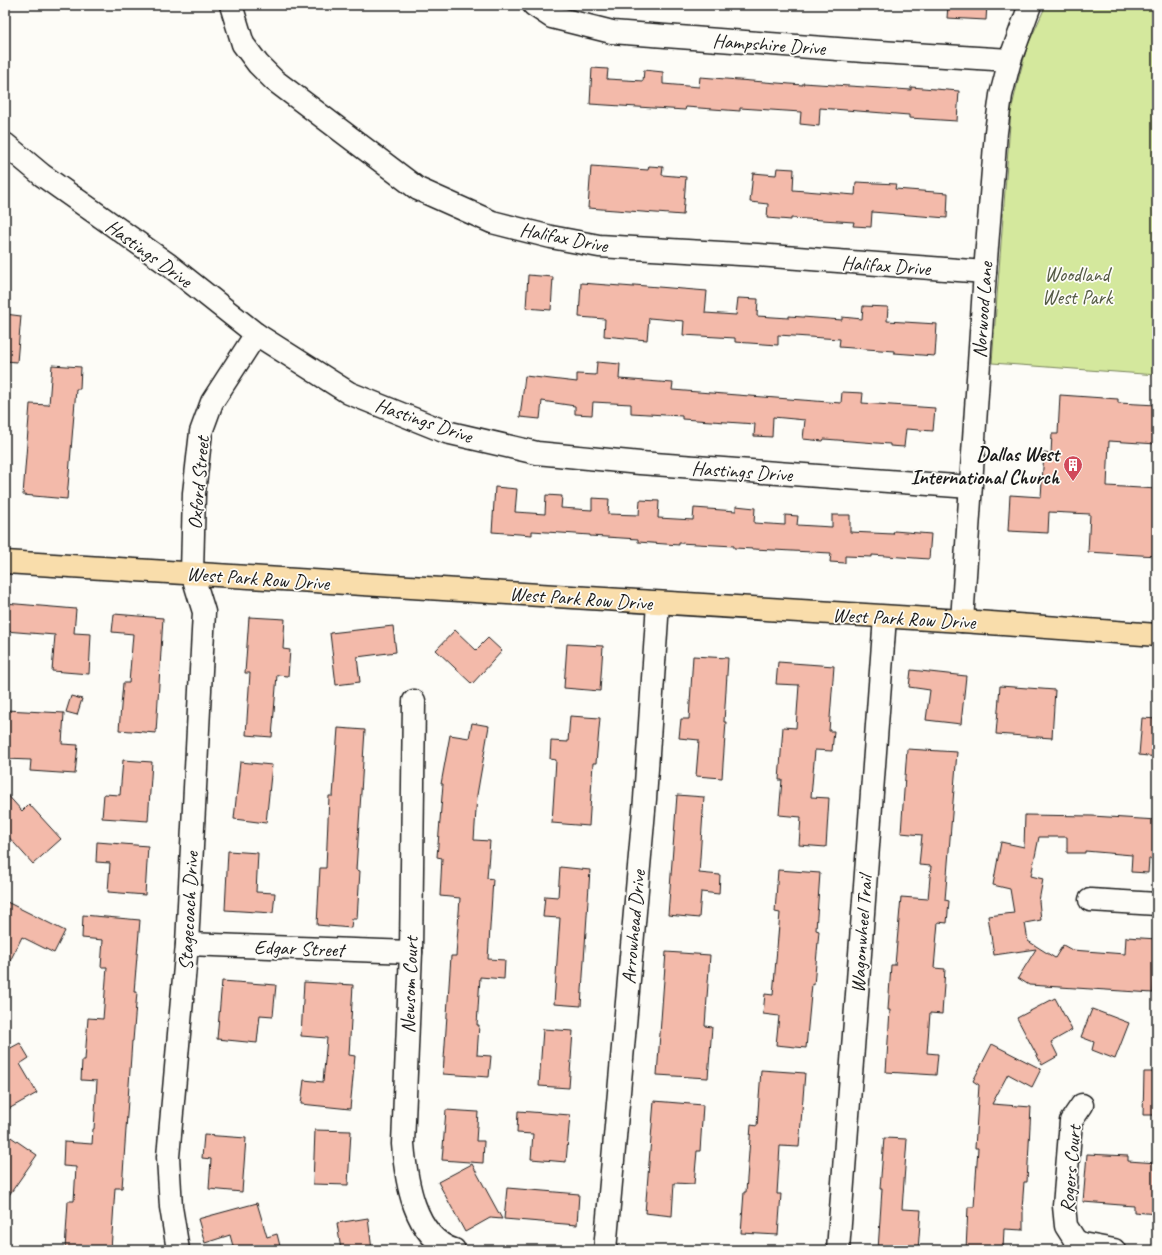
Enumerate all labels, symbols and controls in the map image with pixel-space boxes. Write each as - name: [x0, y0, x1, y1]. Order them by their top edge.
- street label: Hampshire Drive: [712, 28, 828, 61]
- street label: Hastings Drive: [101, 214, 198, 294]
- street label: Halifax Drive: [518, 217, 611, 259]
- street label: Halifax Drive: [841, 250, 933, 281]
- street label: Norwood Lane: [967, 260, 998, 359]
- park label: Woodland West Park: [1042, 262, 1114, 310]
- street label: Hastings Drive: [372, 392, 477, 449]
- street label: Oxford Street: [182, 433, 215, 531]
- place label: Dallas West International Church: [910, 442, 1061, 490]
- building icon: Dallas West International Church: [1062, 454, 1084, 482]
- street label: Hastings Drive: [691, 456, 795, 488]
- street label: West Park Row Drive: [186, 561, 332, 596]
- street label: West Park Row Drive: [509, 581, 655, 616]
- street label: West Park Row Drive: [832, 602, 977, 635]
- street label: Stagecoach Drive: [173, 849, 204, 971]
- street label: Arrowhead Drive: [616, 868, 651, 985]
- street label: Wagonwheel Trail: [845, 871, 878, 994]
- street label: Edgar Street: [254, 934, 348, 963]
- street label: Newsom Court: [395, 934, 424, 1034]
- street label: Rogers Court: [1054, 1122, 1087, 1214]

